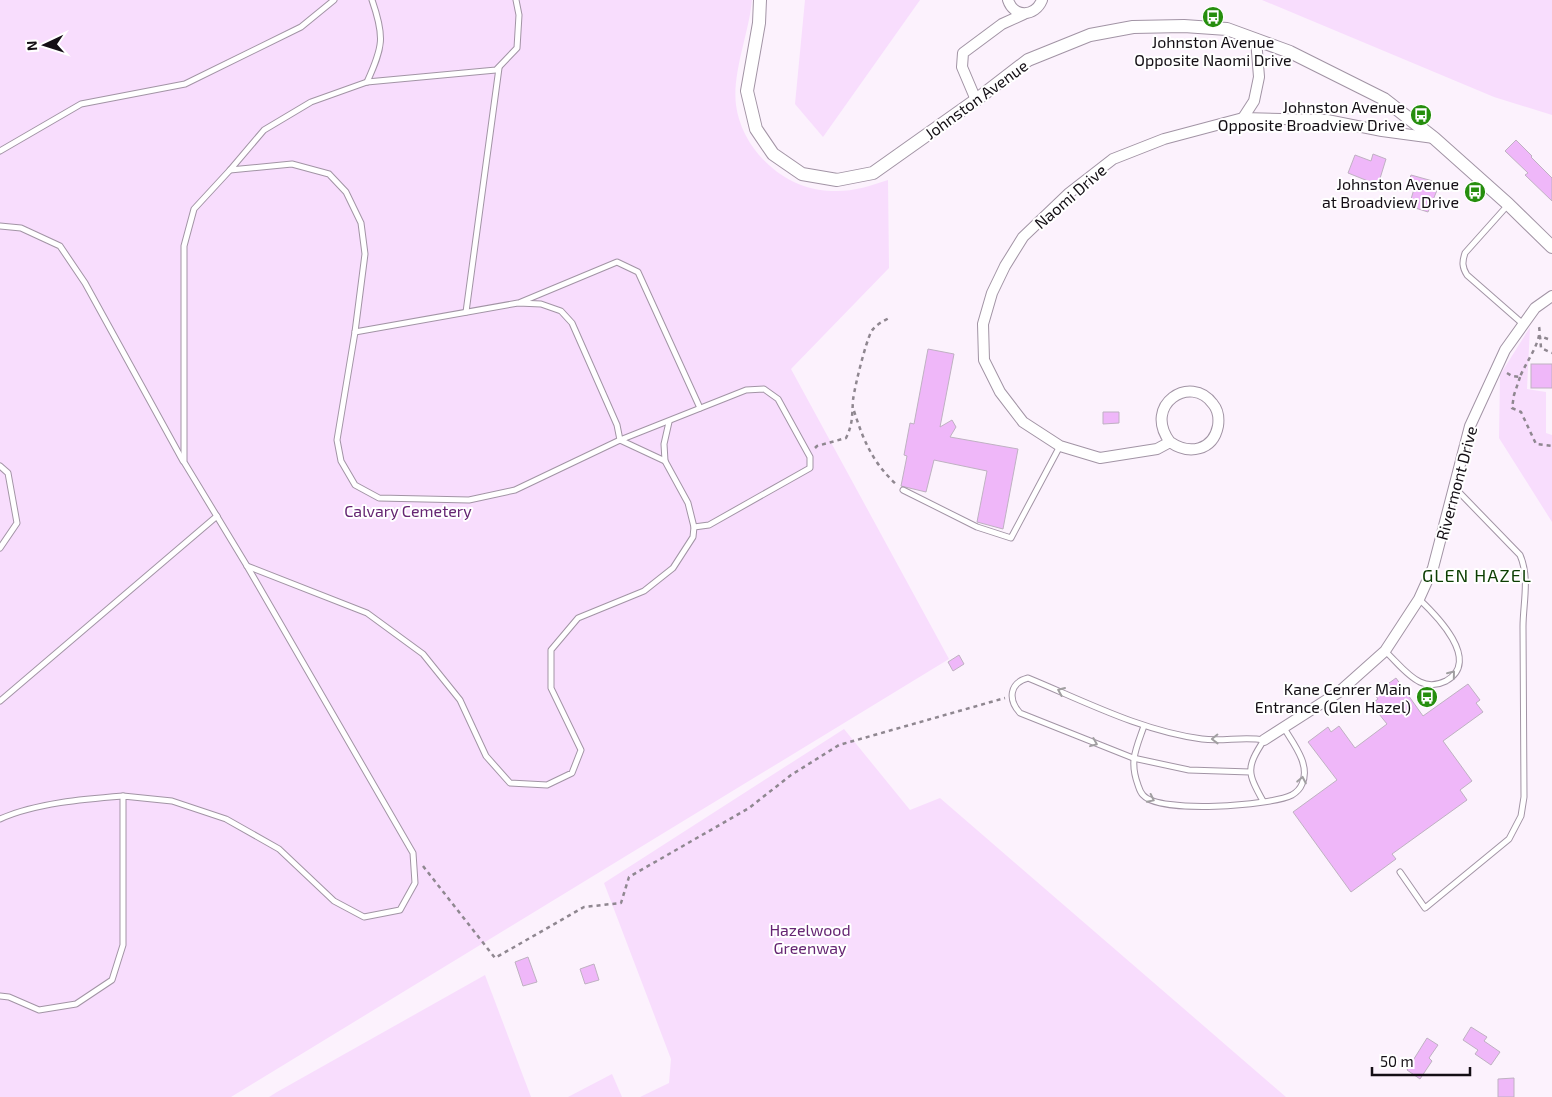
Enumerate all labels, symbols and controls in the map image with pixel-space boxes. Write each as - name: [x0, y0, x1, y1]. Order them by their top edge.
- bus stop icon: Johnston Avenue Opposite Naomi Drive: [1201, 5, 1225, 29]
- north arrow: [20, 20, 70, 70]
- place label: Johnston Avenue Opposite Naomi Drive: [1134, 32, 1292, 69]
- text: N: [23, 40, 40, 52]
- street label: Johnston Avenue: [921, 55, 1031, 143]
- place label: Johnston Avenue Opposite Broadview Drive: [1218, 97, 1405, 134]
- bus stop icon: Johnston Avenue Opposite Broadview Drive: [1409, 103, 1433, 127]
- street label: Naomi Drive: [1030, 160, 1110, 232]
- place label: Johnston Avenue at Broadview Drive: [1322, 174, 1459, 211]
- bus stop icon: Johnston Avenue at Broadview Drive: [1463, 180, 1487, 204]
- street label: Rivermont Drive: [1432, 424, 1480, 542]
- park label: Calvary Cemetery: [344, 501, 472, 520]
- district label: GLEN HAZEL: [1422, 564, 1532, 586]
- one-way arrow: [1446, 670, 1455, 680]
- place label: Kane Cenrer Main Entrance (Glen Hazel): [1255, 679, 1411, 716]
- bus stop icon: Kane Cenrer Main Entrance (Glen Hazel): [1415, 685, 1439, 709]
- one-way arrow: [1057, 687, 1066, 698]
- one-way arrow: [1211, 734, 1218, 744]
- one-way arrow: [1089, 736, 1098, 747]
- one-way arrow: [1296, 775, 1306, 784]
- one-way arrow: [1146, 793, 1155, 804]
- park label: Hazelwood Greenway: [769, 920, 851, 957]
- scale bar: [1372, 1044, 1470, 1076]
- text: 50 m: [1380, 1052, 1414, 1070]

